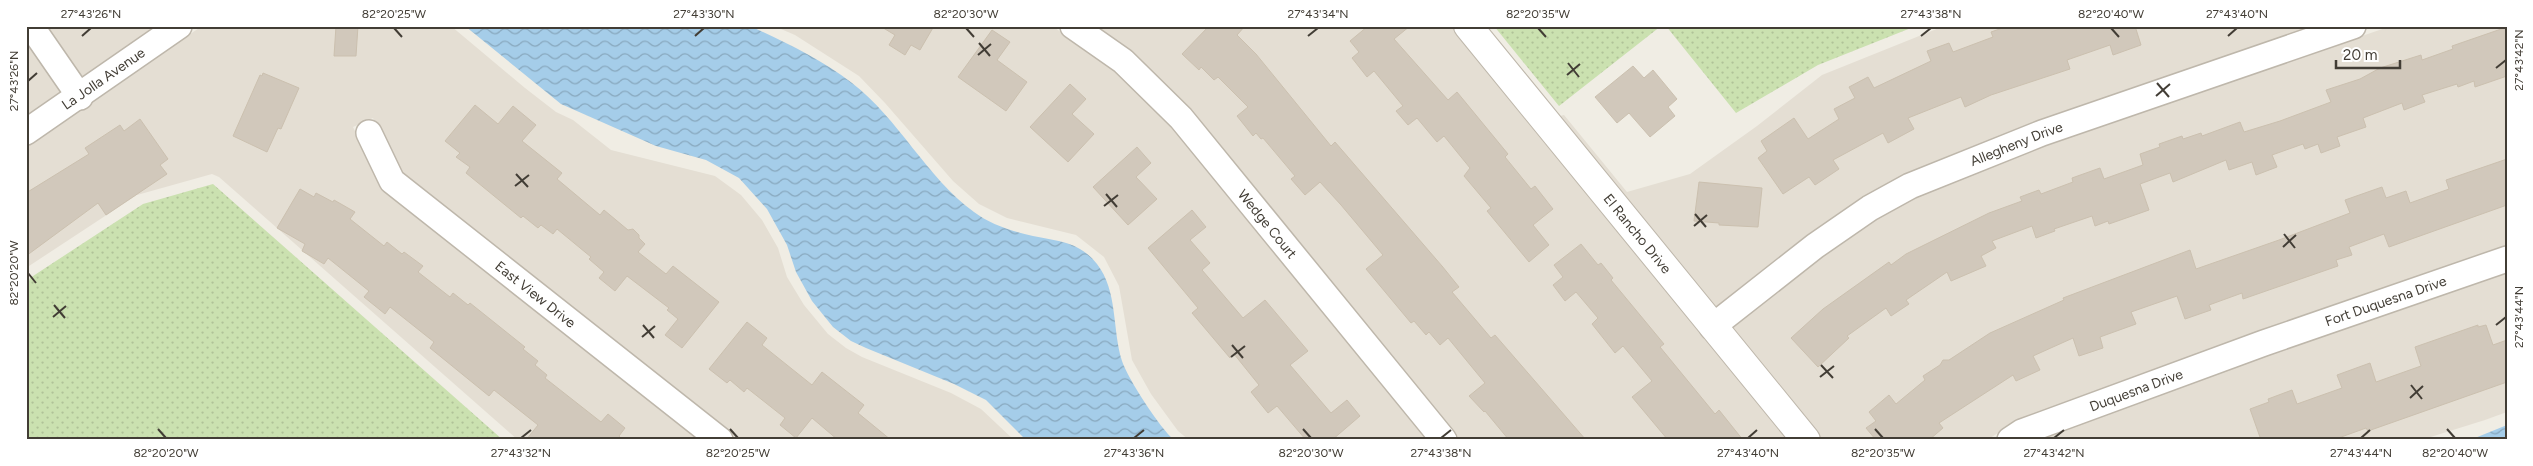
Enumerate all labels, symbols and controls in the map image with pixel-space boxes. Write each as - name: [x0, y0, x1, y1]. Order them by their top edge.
- text: 27°43'26"N: [61, 7, 121, 21]
- text: 82°20'25"W: [362, 7, 427, 21]
- text: 27°43'30"N: [673, 7, 735, 21]
- text: 82°20'30"W: [934, 7, 999, 21]
- text: 27°43'34"N: [1287, 7, 1349, 21]
- text: 82°20'35"W: [1506, 7, 1571, 21]
- text: 27°43'38"N: [1901, 7, 1962, 21]
- text: 82°20'40"W: [2078, 7, 2144, 21]
- text: 27°43'40"N: [2206, 7, 2268, 21]
- text: 27°43'42"N: [2512, 29, 2526, 91]
- scale bar: [2336, 38, 2399, 70]
- street label: La Jolla Avenue: [58, 44, 148, 113]
- text: 20 m: [2343, 46, 2377, 64]
- text: 27°43'26"N: [7, 51, 21, 111]
- street label: Allegheny Drive: [1968, 118, 2065, 169]
- street label: Wedge Court: [1234, 186, 1301, 262]
- street label: El Rancho Drive: [1600, 190, 1675, 277]
- text: 82°20'20"W: [7, 240, 21, 306]
- street label: East View Drive: [492, 257, 579, 332]
- street label: Fort Duquesna Drive: [2323, 272, 2449, 330]
- text: 27°43'44"N: [2512, 286, 2526, 348]
- street label: Duquesna Drive: [2087, 365, 2186, 415]
- text: 82°20'20"W: [133, 446, 199, 460]
- text: 27°43'32"N: [491, 446, 551, 460]
- text: 82°20'25"W: [706, 446, 771, 460]
- text: 27°43'36"N: [1104, 446, 1164, 460]
- text: 82°20'30"W: [1279, 446, 1344, 460]
- text: 27°43'38"N: [1411, 446, 1472, 460]
- text: 27°43'40"N: [1717, 446, 1779, 460]
- text: 82°20'35"W: [1851, 446, 1916, 460]
- text: 27°43'42"N: [2023, 446, 2085, 460]
- text: 27°43'44"N: [2330, 446, 2392, 460]
- text: 82°20'40"W: [2422, 446, 2488, 460]

